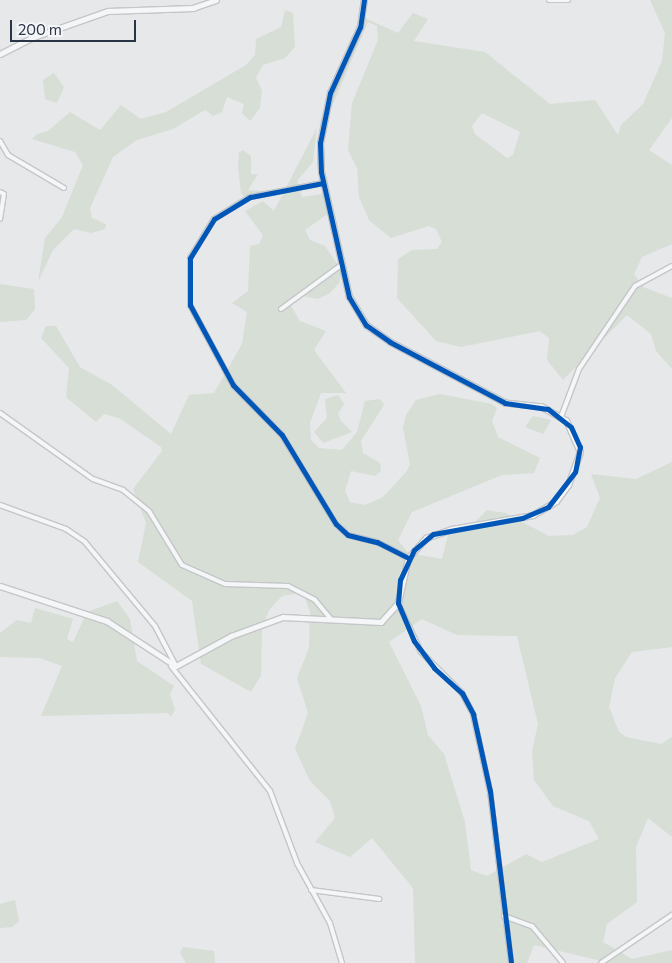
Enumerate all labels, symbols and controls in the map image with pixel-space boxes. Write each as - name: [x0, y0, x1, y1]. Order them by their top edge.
- scale bar: [12, 10, 139, 42]
- text: 200 m: [18, 20, 62, 38]

